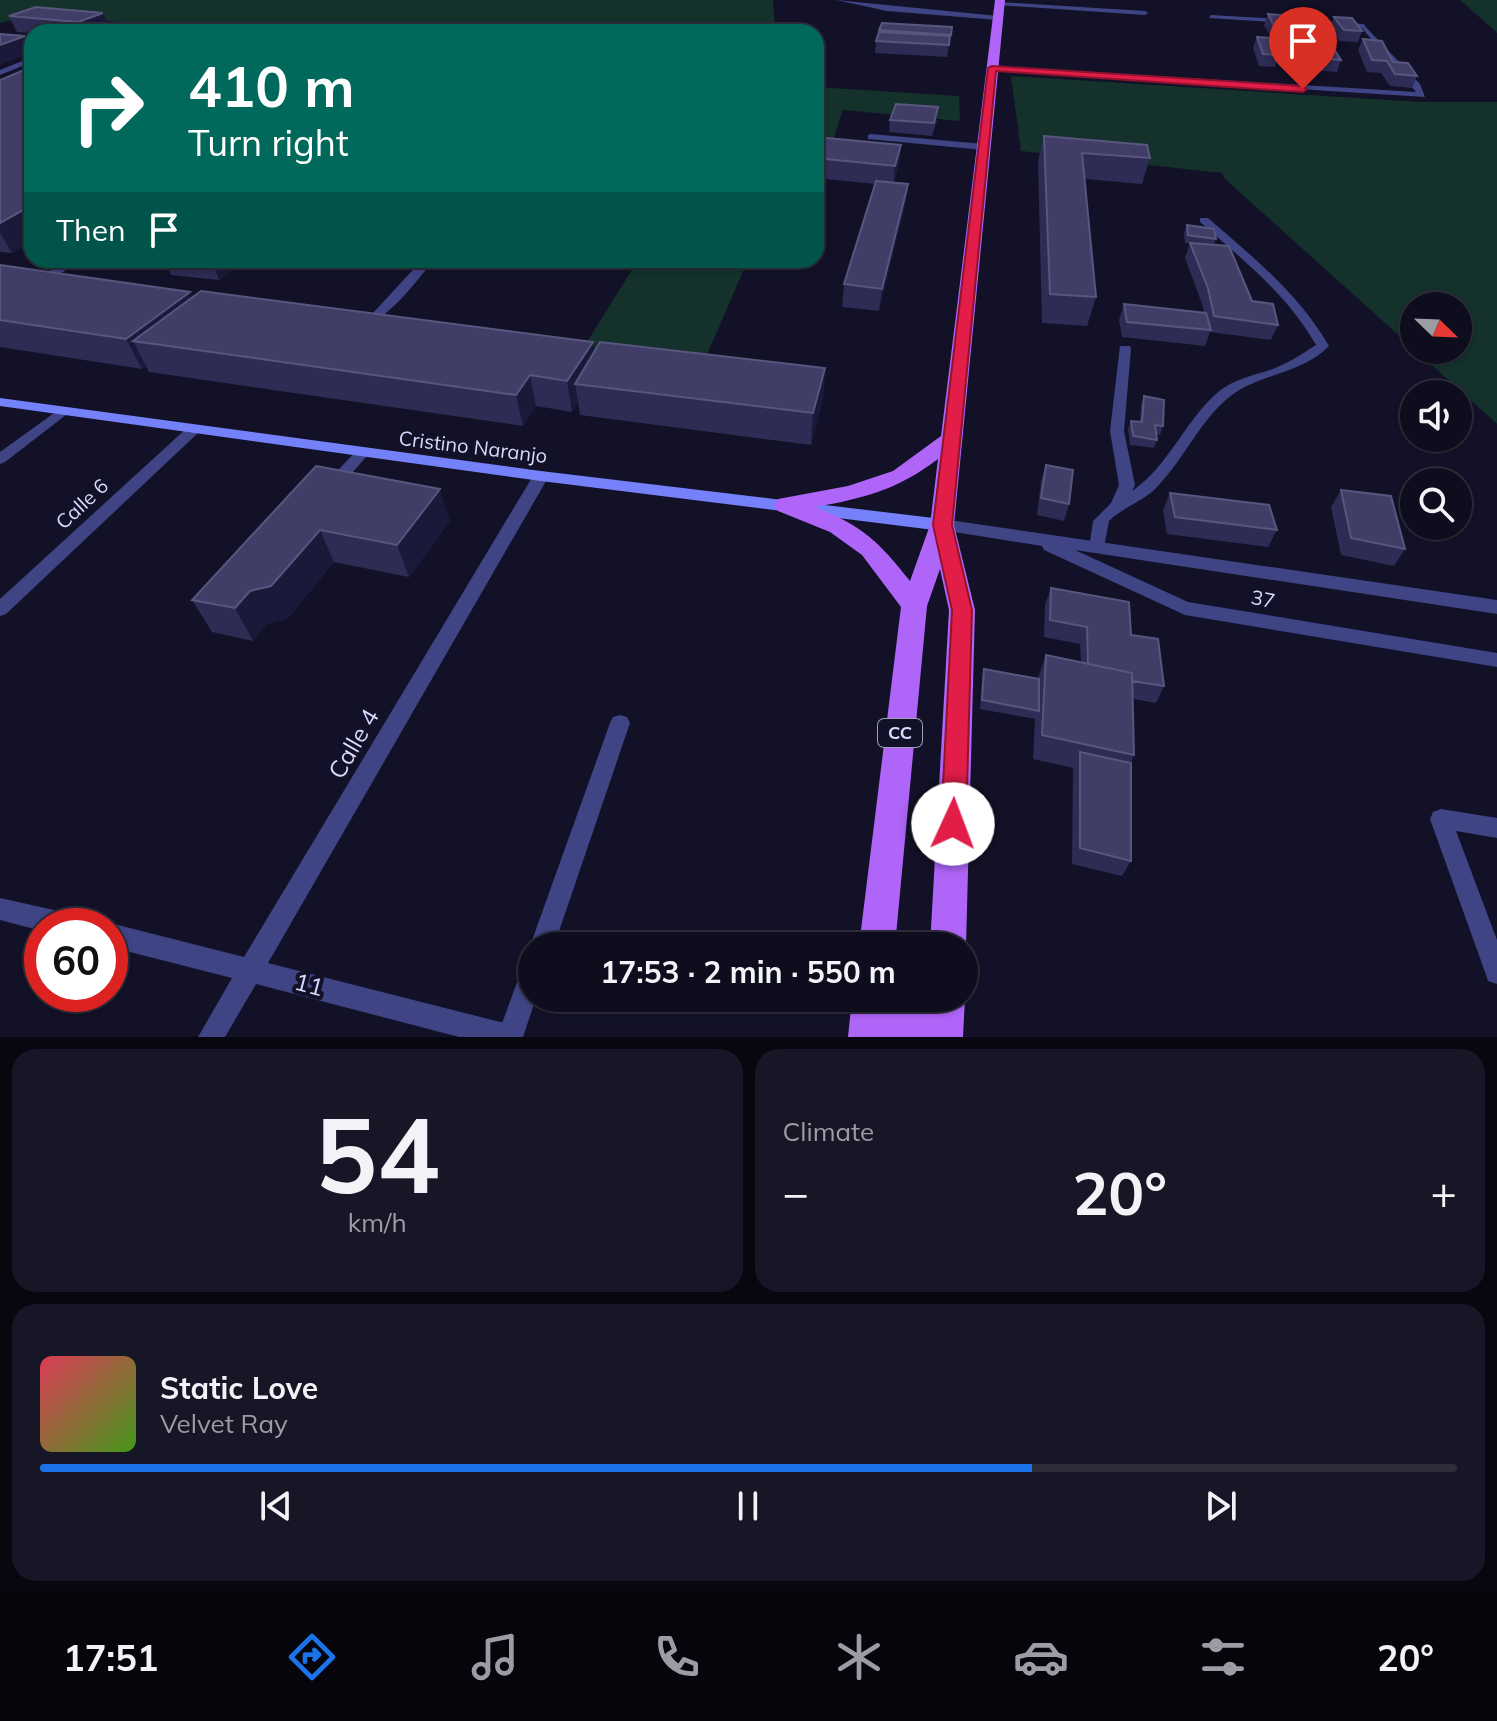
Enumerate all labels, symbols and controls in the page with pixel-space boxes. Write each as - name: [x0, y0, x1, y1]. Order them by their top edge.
- pin: [1269, 7, 1337, 89]
- icon: arrive: [1281, 19, 1325, 63]
- text: 410 m: [188, 51, 355, 121]
- icon: right: [56, 56, 160, 160]
- text: Turn right: [188, 120, 349, 165]
- icon: arrive: [142, 208, 186, 252]
- text: Then: [56, 211, 126, 249]
- north arrow: [1400, 292, 1472, 364]
- map controls: [1400, 292, 1472, 540]
- button: sound: [1400, 380, 1472, 452]
- street label: Cristino Naranjo: [397, 425, 549, 468]
- button: search: [1400, 468, 1472, 540]
- street label: Calle 6: [50, 473, 113, 534]
- street label: 37: [1249, 584, 1277, 613]
- street label: Calle 4: [321, 703, 385, 784]
- road number: CC: [878, 719, 922, 747]
- position arrow: [911, 782, 995, 866]
- speed limit sign: 60: [24, 908, 128, 1012]
- text: 17:53 · 2 min · 550 m: [600, 953, 896, 991]
- street label: 11: [291, 966, 327, 1002]
- text: 54: [315, 1088, 440, 1219]
- text: Climate: [783, 1115, 874, 1148]
- text: 20°: [1072, 1155, 1167, 1230]
- text: −: [783, 1165, 809, 1220]
- text: +: [1431, 1165, 1457, 1220]
- text: km/h: [348, 1206, 407, 1239]
- text: Static Love: [160, 1369, 318, 1407]
- text: Velvet Ray: [160, 1407, 288, 1440]
- icon: previous: [254, 1484, 298, 1528]
- icon: pause: [726, 1484, 770, 1528]
- icon: next: [1199, 1484, 1243, 1528]
- icon: directions: [284, 1629, 340, 1685]
- icon: music: [467, 1629, 523, 1685]
- icon: phone: [649, 1629, 705, 1685]
- icon: climate: [831, 1629, 887, 1685]
- icon: car: [1013, 1629, 1069, 1685]
- icon: filters: [1195, 1629, 1251, 1685]
- text: 17:51: [63, 1635, 158, 1680]
- text: 20°: [1377, 1635, 1434, 1680]

